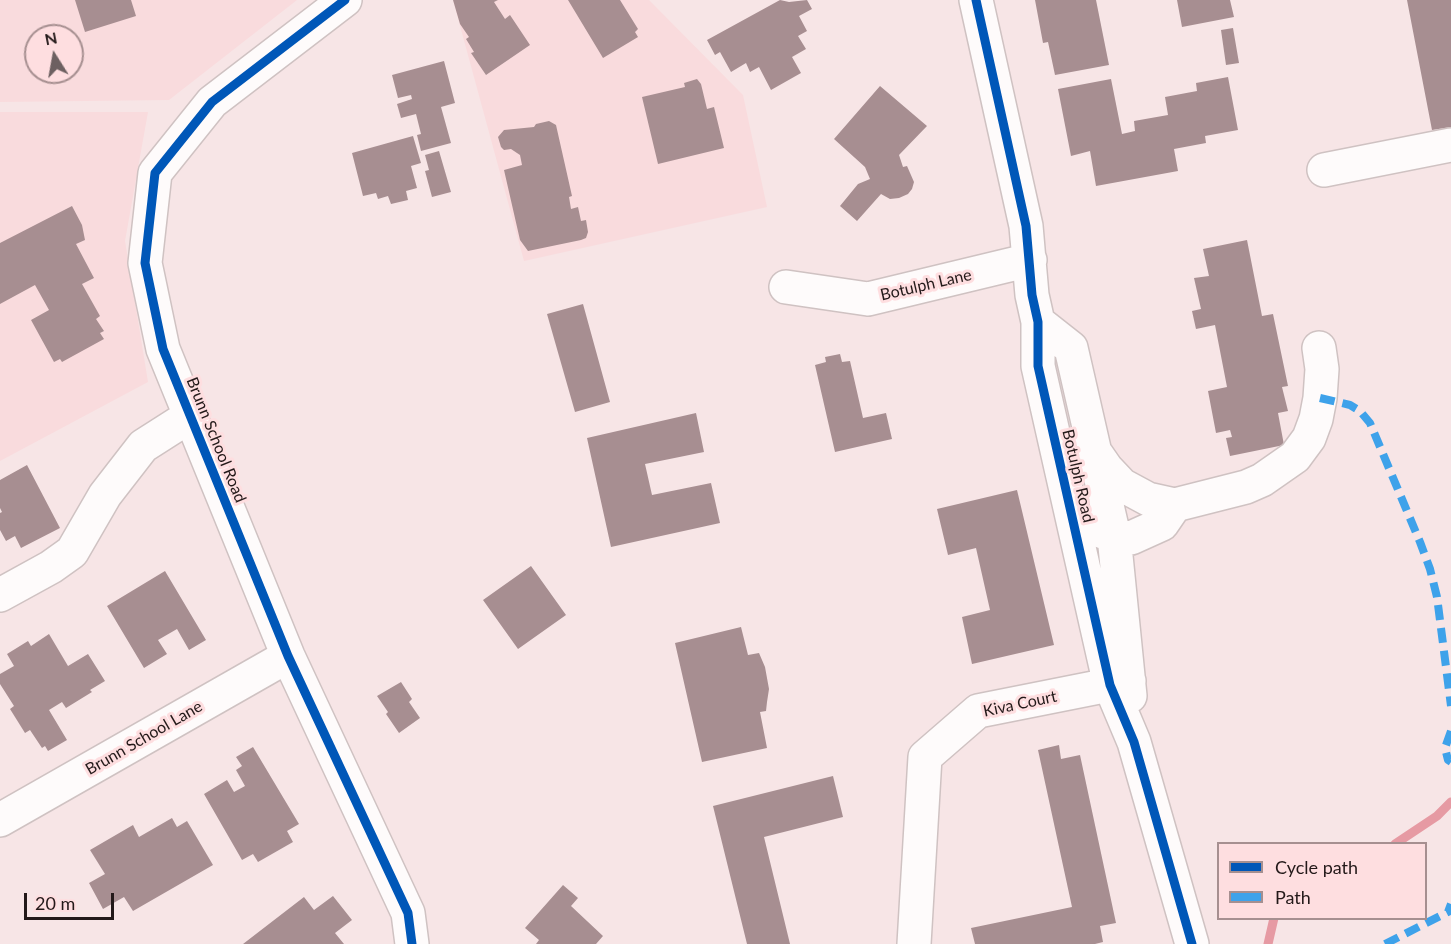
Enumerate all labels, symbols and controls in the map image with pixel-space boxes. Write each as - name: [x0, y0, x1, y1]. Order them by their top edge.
- north arrow: [24, 24, 84, 84]
- text: N: [43, 27, 59, 48]
- street label: Botulph Lane: [878, 265, 974, 305]
- street label: Brunn School Road: [182, 374, 250, 506]
- street label: Botulph Road: [1058, 428, 1098, 524]
- street label: Kiva Court: [981, 687, 1059, 721]
- street label: Brunn School Lane: [82, 697, 206, 779]
- legend: [1217, 842, 1427, 920]
- text: Cycle path: [1275, 856, 1358, 878]
- scale bar: [27, 881, 117, 919]
- text: Path: [1275, 886, 1311, 908]
- text: 20 m: [35, 892, 75, 914]

